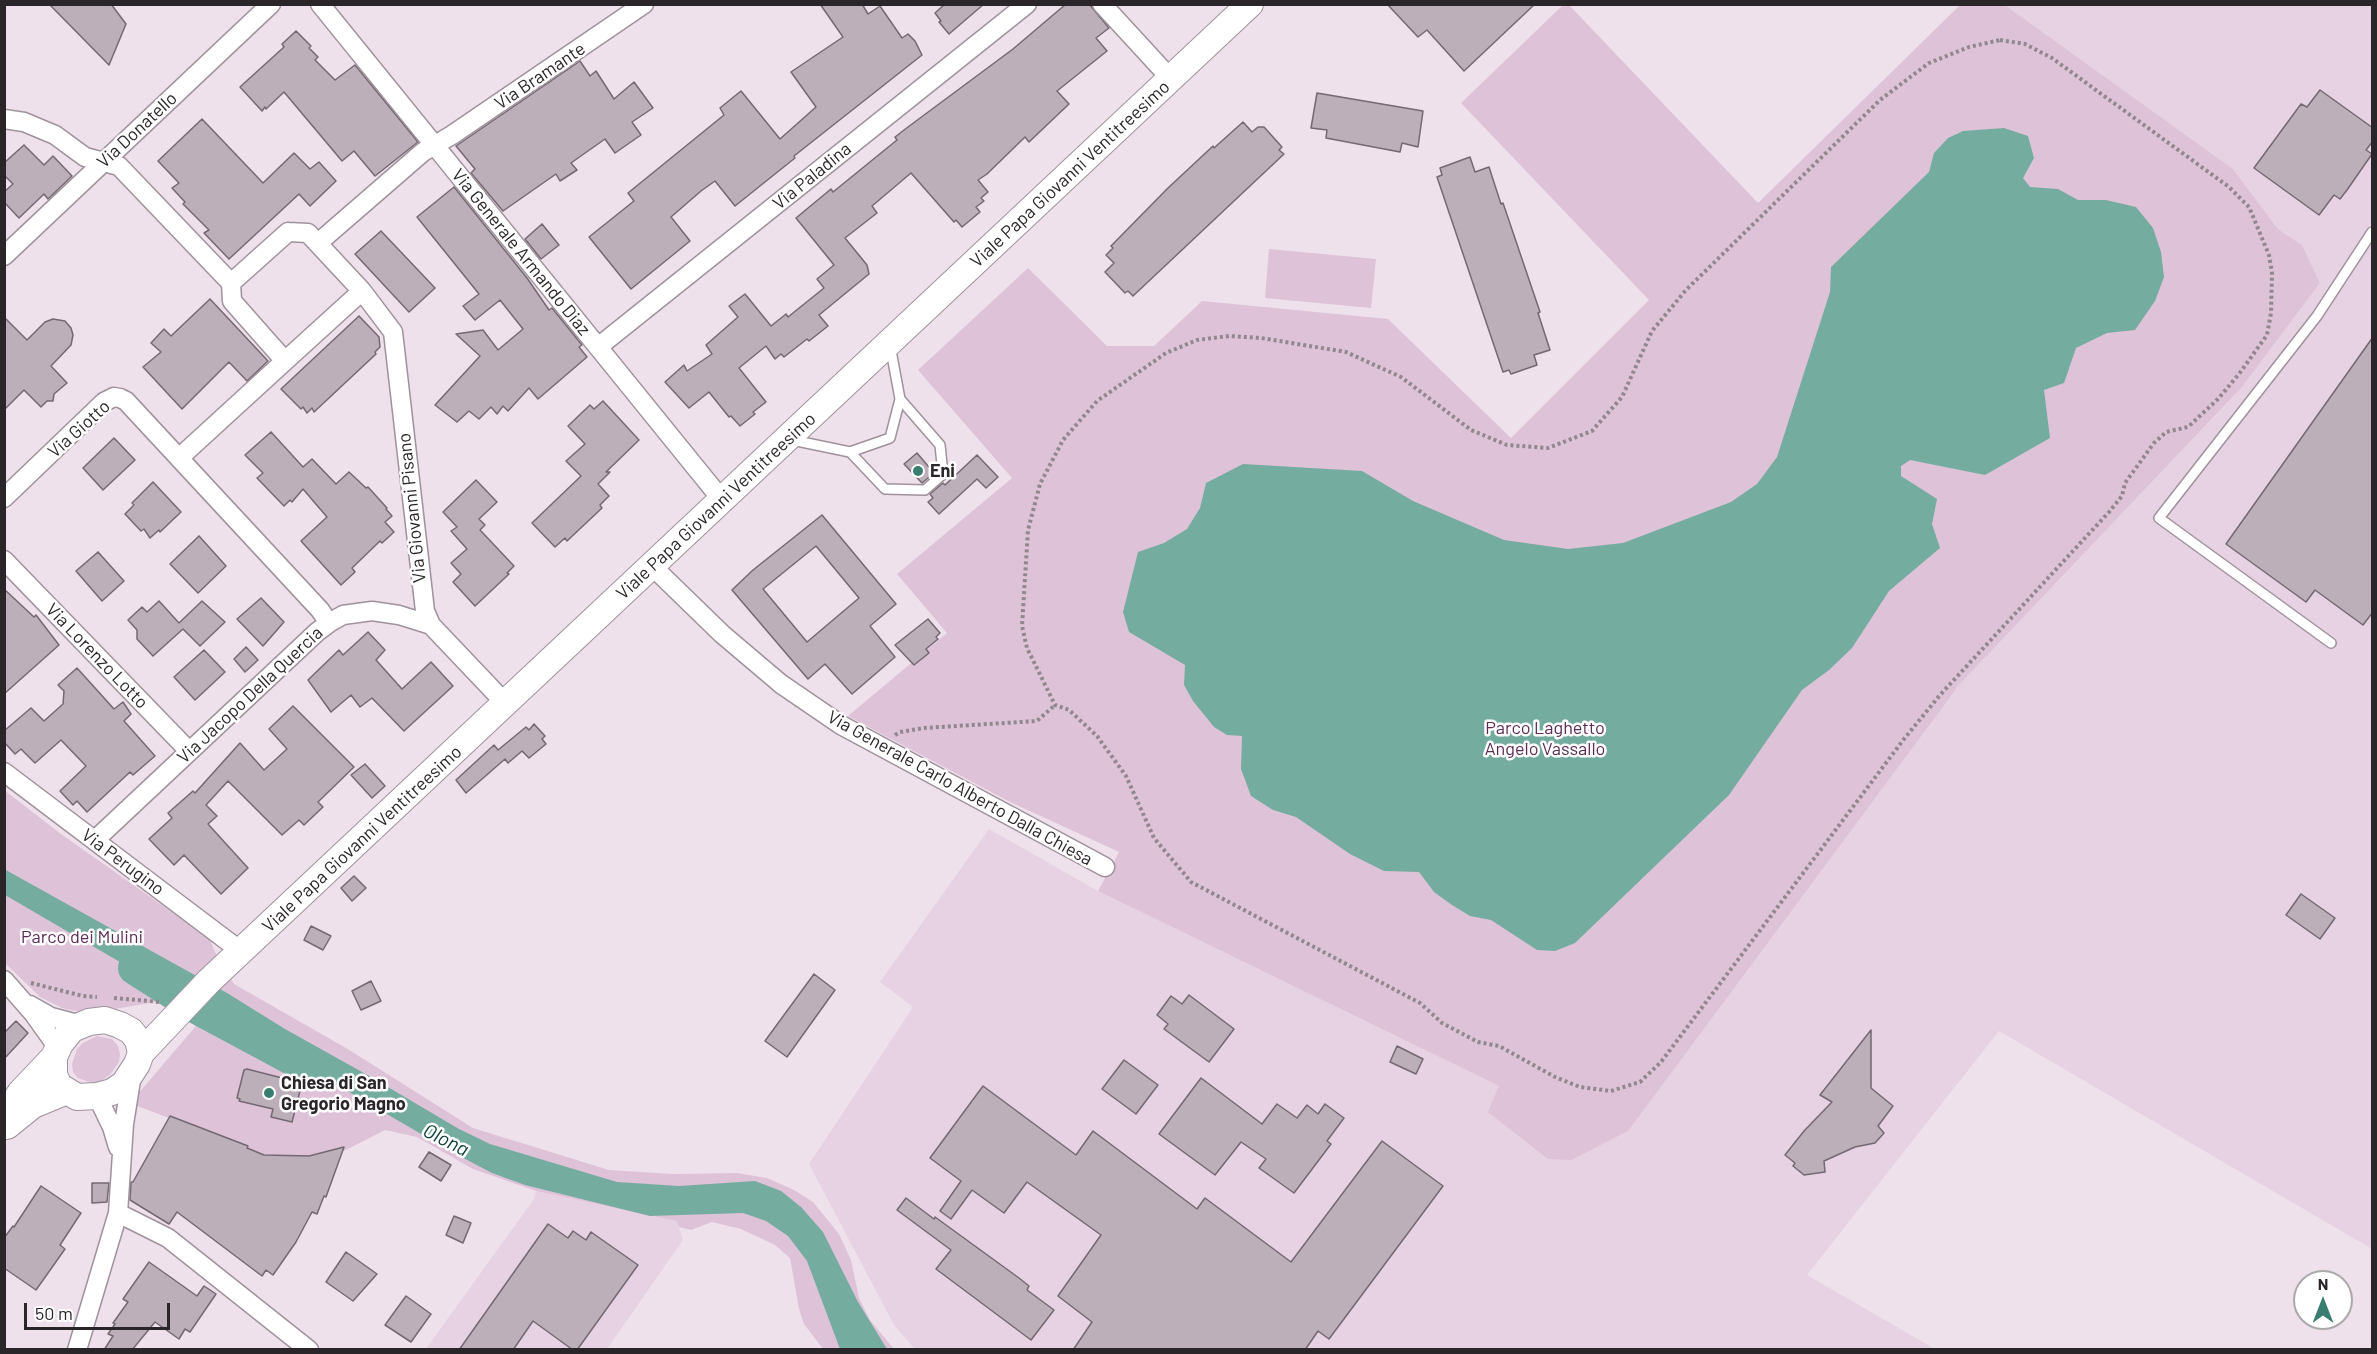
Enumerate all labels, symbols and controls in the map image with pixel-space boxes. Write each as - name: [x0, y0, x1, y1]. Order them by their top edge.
- street label: Via Bramante: [491, 38, 589, 114]
- street label: Viale Papa Giovanni Ventitreesimo: [966, 76, 1174, 272]
- street label: Via Donatello: [92, 87, 182, 173]
- street label: Via Paladina: [769, 138, 855, 214]
- street label: Via Generale Armando Diaz: [447, 164, 595, 340]
- street label: Via Giotto: [44, 396, 114, 462]
- street label: Viale Papa Giovanni Ventitreesimo: [612, 408, 820, 604]
- street label: Via Giovanni Pisano: [393, 432, 431, 584]
- place label: Eni: [930, 460, 955, 482]
- marker: Eni: [911, 464, 925, 478]
- street label: Via Lorenzo Lotto: [41, 599, 153, 713]
- street label: Via Jacopo Della Quercia: [173, 622, 327, 768]
- street label: Via Generale Carlo Alberto Dalla Chiesa: [824, 706, 1096, 870]
- park label: Parco Laghetto Angelo Vassallo: [1485, 717, 1605, 760]
- street label: Viale Papa Giovanni Ventitreesimo: [258, 741, 466, 937]
- street label: Via Perugino: [77, 824, 169, 900]
- park label: Parco dei Mulini: [21, 926, 143, 948]
- place label: Chiesa di San Gregorio Magno: [281, 1072, 406, 1114]
- marker: Chiesa di San Gregorio Magno: [262, 1086, 276, 1100]
- water label: Olona: [419, 1118, 473, 1162]
- north arrow: [2293, 1270, 2353, 1330]
- text: N: [2318, 1274, 2328, 1293]
- scale bar: [27, 1291, 172, 1329]
- text: 50 m: [35, 1302, 73, 1324]

